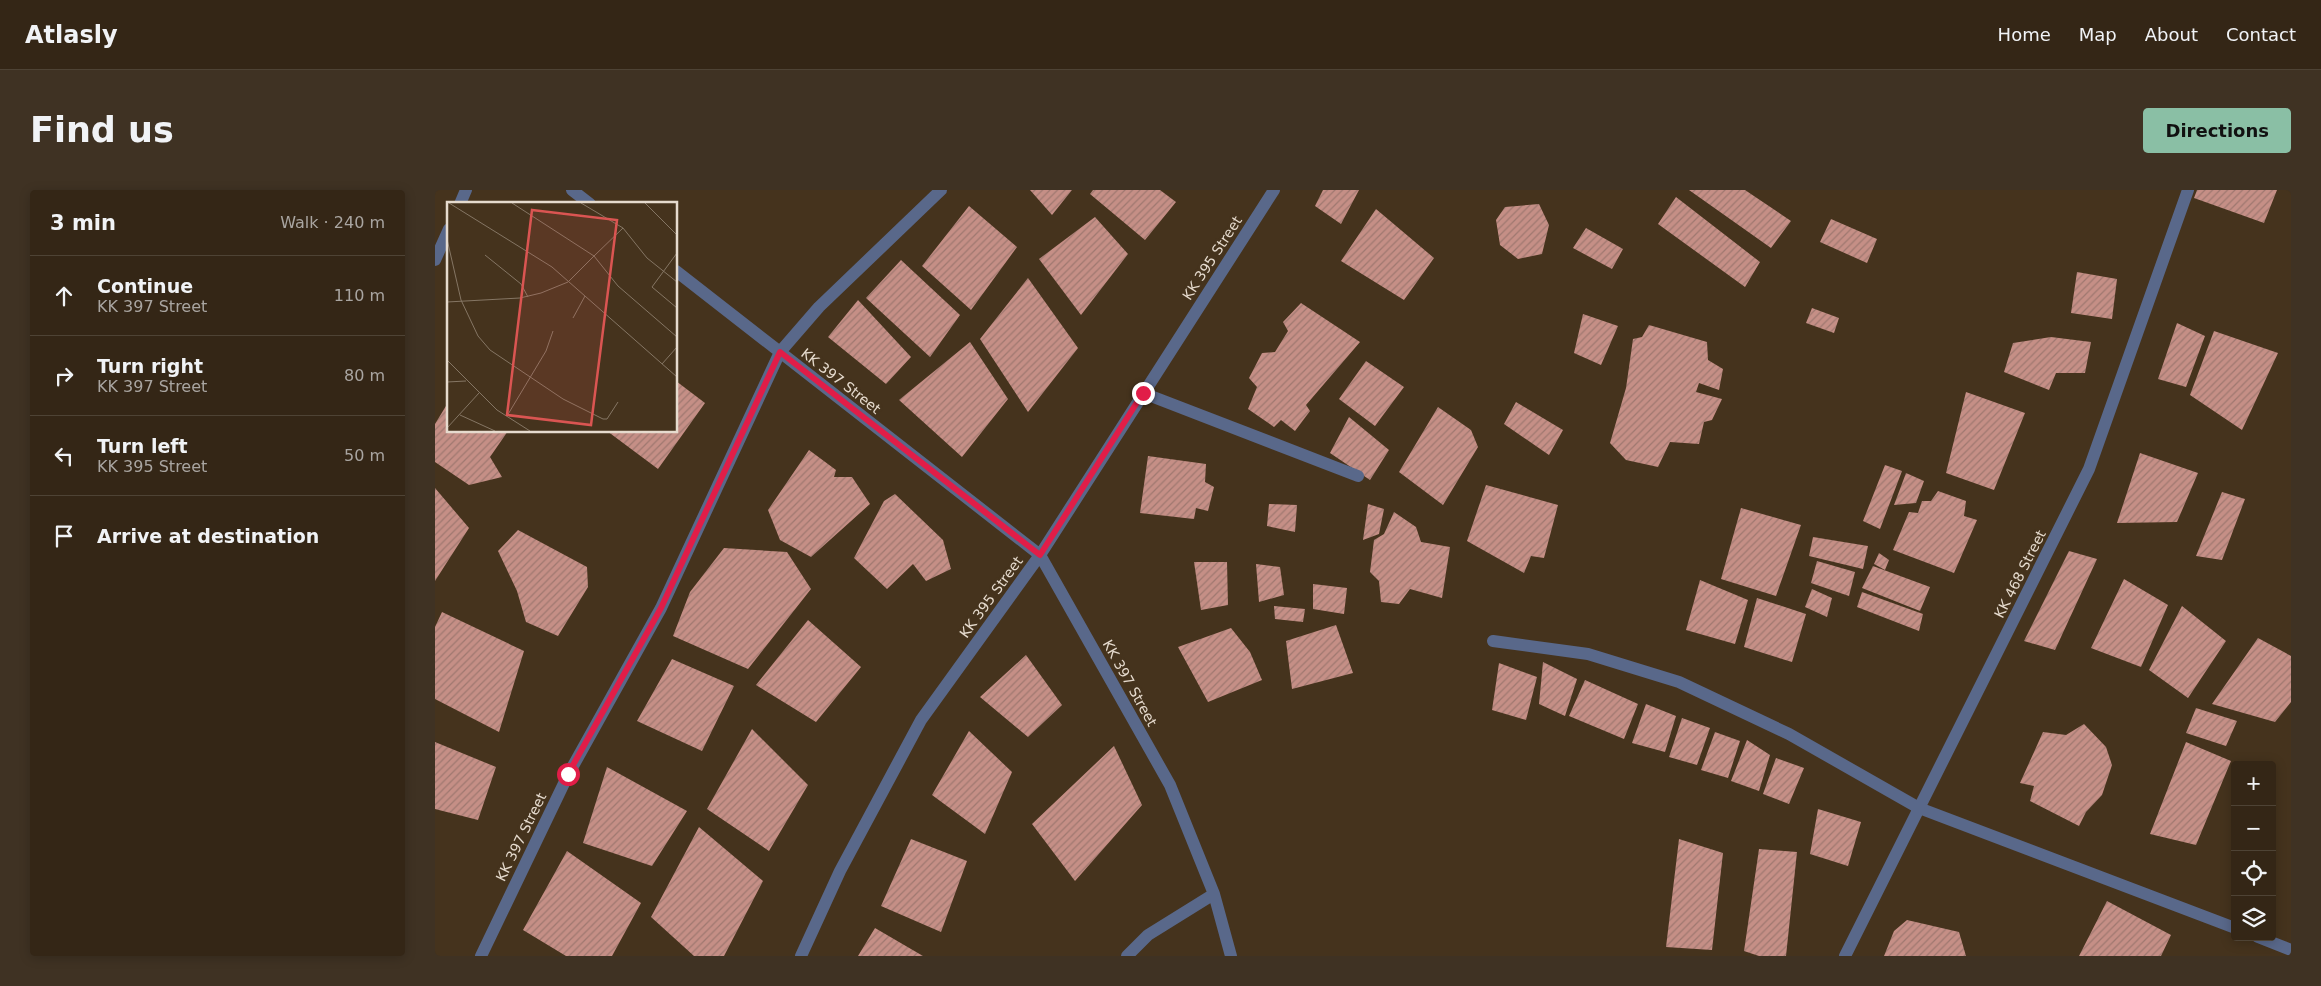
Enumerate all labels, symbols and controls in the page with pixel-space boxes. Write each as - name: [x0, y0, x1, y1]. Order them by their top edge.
- text: Atlasly: [25, 21, 118, 49]
- text: Home: [1998, 24, 2051, 45]
- text: Map: [2079, 24, 2117, 45]
- text: About: [2145, 24, 2198, 45]
- text: Contact: [2226, 24, 2296, 45]
- button: Directions: [2143, 108, 2291, 153]
- text: Find us: [30, 110, 174, 150]
- inset map: [447, 202, 677, 432]
- text: 3 min: [50, 211, 116, 235]
- text: Walk · 240 m: [280, 213, 385, 232]
- street label: KK 395 Street: [1179, 213, 1245, 303]
- text: Continue: [97, 275, 193, 297]
- icon: ahead: [50, 282, 78, 310]
- text: 110 m: [334, 286, 385, 305]
- text: KK 397 Street: [97, 297, 207, 316]
- street label: KK 397 Street: [798, 345, 884, 417]
- text: Turn right: [97, 355, 203, 377]
- icon: right: [50, 362, 78, 390]
- text: 80 m: [344, 366, 385, 385]
- text: KK 397 Street: [97, 377, 207, 396]
- route end: [1132, 382, 1155, 405]
- text: Turn left: [97, 435, 188, 457]
- icon: left: [50, 442, 78, 470]
- text: 50 m: [344, 446, 385, 465]
- text: KK 395 Street: [97, 457, 207, 476]
- icon: arrive: [50, 522, 78, 550]
- text: Arrive at destination: [97, 525, 319, 547]
- street label: KK 468 Street: [1991, 527, 2049, 621]
- street label: KK 395 Street: [956, 553, 1026, 641]
- street label: KK 397 Street: [1100, 637, 1161, 730]
- map controls: [2231, 761, 2276, 941]
- button: +: [2231, 761, 2276, 806]
- route start: [557, 763, 580, 786]
- street label: KK 397 Street: [493, 790, 550, 884]
- button: −: [2231, 806, 2276, 851]
- button: locate: [2231, 851, 2276, 896]
- button: layers: [2231, 896, 2276, 941]

